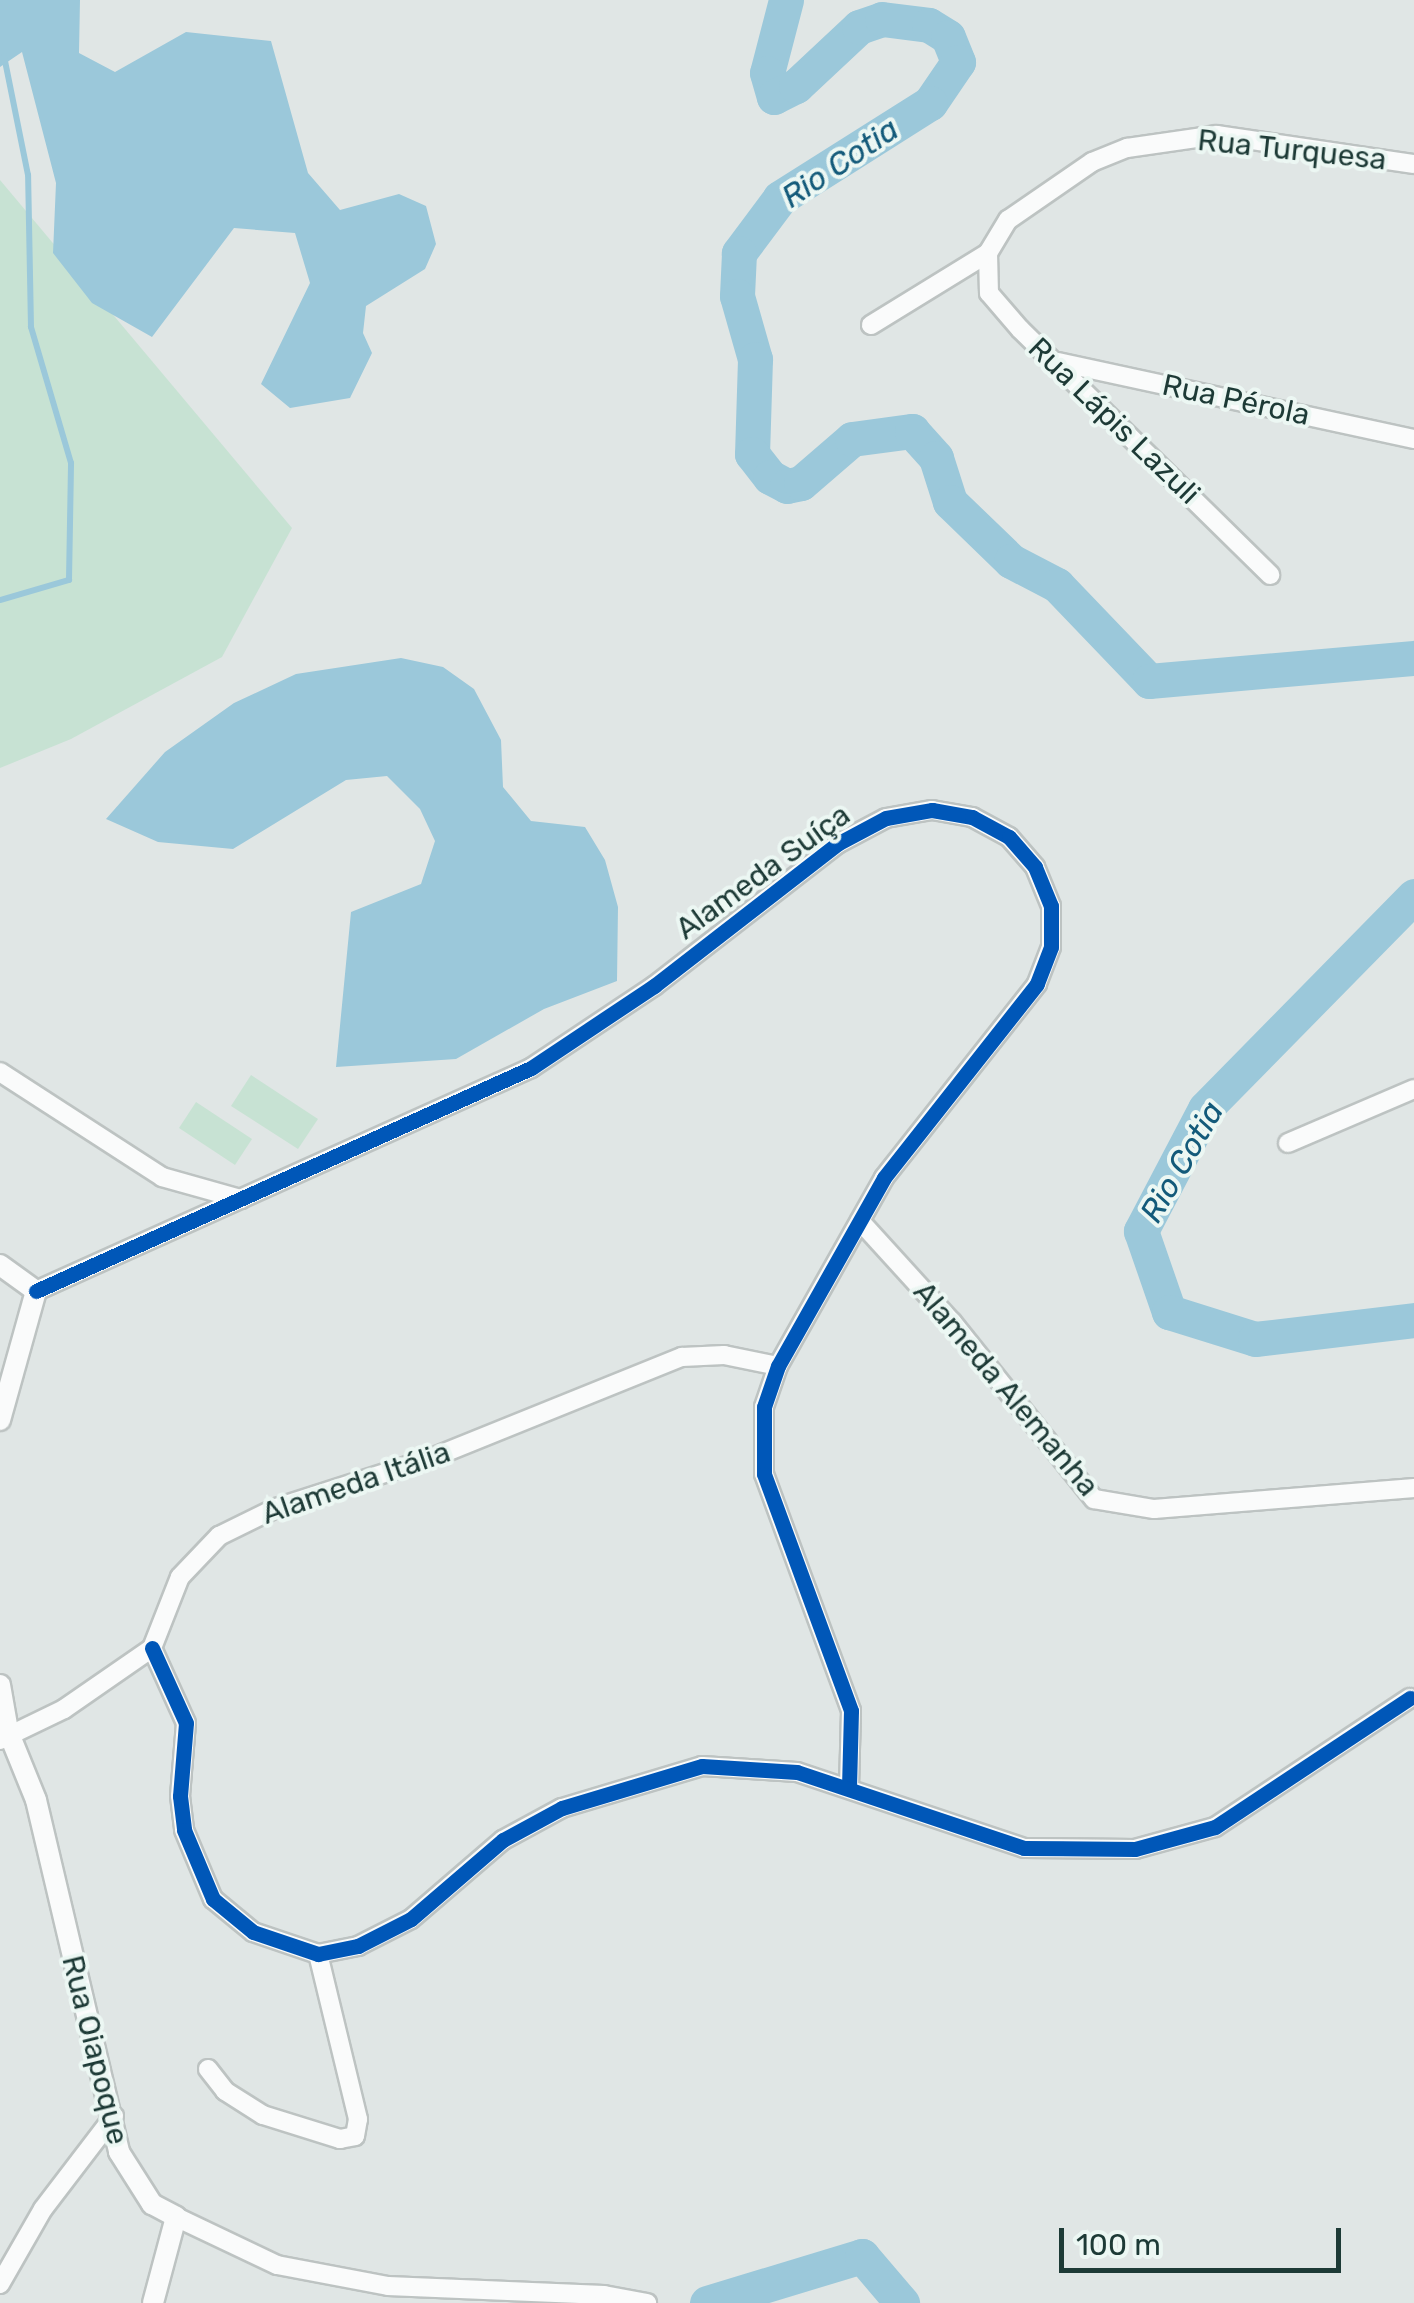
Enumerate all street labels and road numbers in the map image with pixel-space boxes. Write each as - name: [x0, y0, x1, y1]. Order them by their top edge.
- street label: Rua Turquesa: [1195, 122, 1389, 178]
- street label: Rua Lápis Lazuli: [1021, 330, 1207, 512]
- street label: Rua Pérola: [1159, 367, 1313, 433]
- street label: Alameda Suíça: [669, 797, 857, 947]
- street label: Alameda Alemanha: [906, 1274, 1106, 1504]
- street label: Alameda Itália: [257, 1434, 455, 1532]
- street label: Rua Oiapoque: [54, 1952, 136, 2148]

